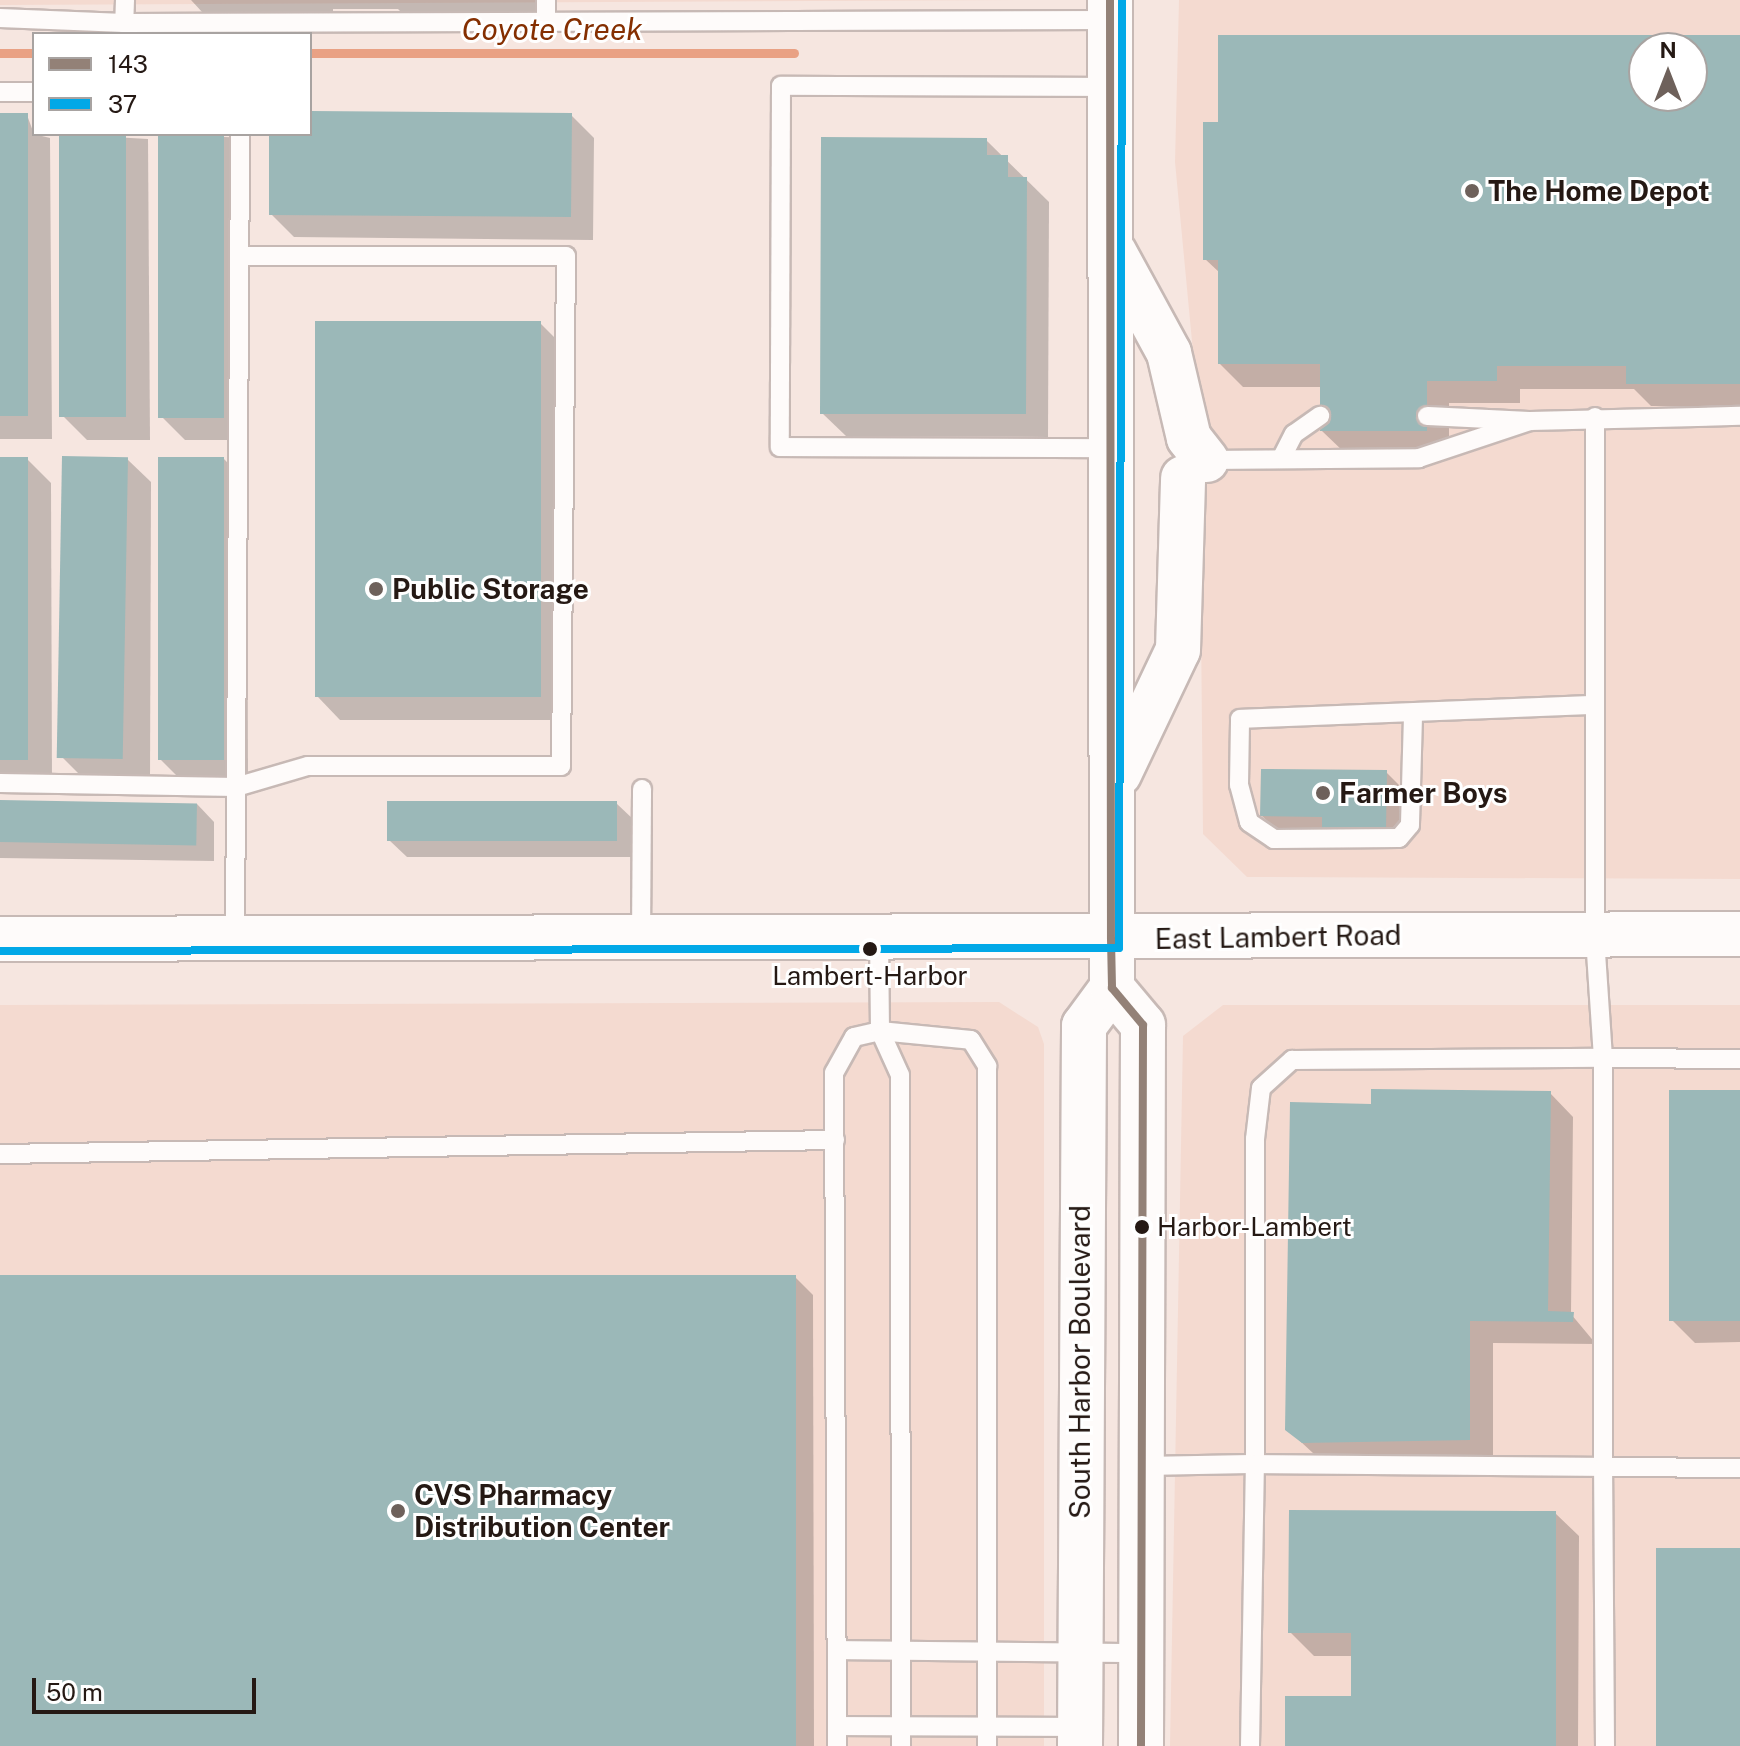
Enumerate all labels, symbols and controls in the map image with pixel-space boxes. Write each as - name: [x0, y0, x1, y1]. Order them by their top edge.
- water label: Coyote Creek: [461, 11, 643, 47]
- legend: [32, 32, 312, 136]
- north arrow: [1628, 32, 1708, 112]
- text: N: [1659, 37, 1677, 63]
- text: 143: [108, 50, 148, 78]
- text: 37: [108, 90, 137, 118]
- place label: The Home Depot: [1488, 174, 1710, 208]
- marker: The Home Depot: [1463, 182, 1481, 200]
- place label: Public Storage: [392, 572, 589, 606]
- marker: Public Storage: [367, 580, 385, 598]
- place label: Farmer Boys: [1339, 776, 1508, 810]
- marker: Farmer Boys: [1314, 784, 1332, 802]
- street label: East Lambert Road: [1154, 918, 1402, 956]
- marker: Lambert-Harbor: [862, 941, 878, 957]
- place label: Lambert-Harbor: [772, 960, 968, 992]
- street label: South Harbor Boulevard: [1063, 1205, 1097, 1519]
- place label: Harbor-Lambert: [1157, 1211, 1352, 1243]
- marker: Harbor-Lambert: [1134, 1219, 1150, 1235]
- place label: CVS Pharmacy Distribution Center: [414, 1478, 670, 1544]
- marker: CVS Pharmacy Distribution Center: [389, 1502, 407, 1520]
- scale bar: [36, 1662, 260, 1712]
- text: 50 m: [46, 1678, 103, 1706]

